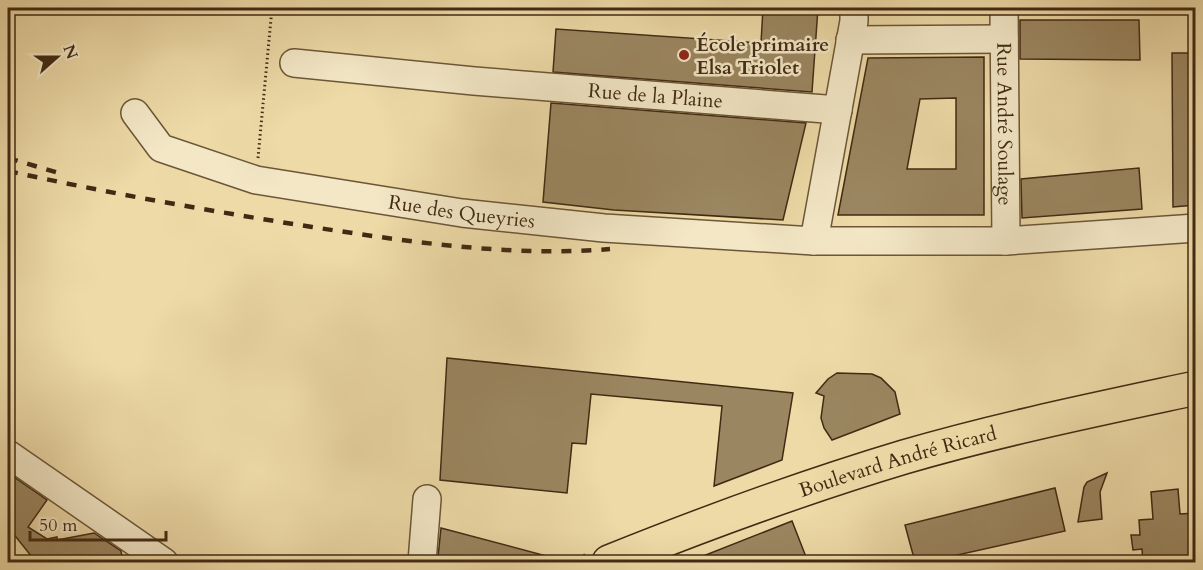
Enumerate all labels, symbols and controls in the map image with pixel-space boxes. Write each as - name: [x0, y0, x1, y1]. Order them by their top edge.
- north arrow: [27, 27, 87, 87]
- place label: École primaire Elsa Triolet: [696, 31, 829, 81]
- text: N: [57, 42, 83, 63]
- street label: Rue André Soulage: [991, 42, 1019, 206]
- marker: École primaire Elsa Triolet: [677, 48, 691, 62]
- street label: Rue de la Plaine: [587, 77, 724, 114]
- street label: Rue des Queyries: [386, 188, 536, 234]
- street label: Boulevard André Ricard: [795, 419, 1000, 503]
- scale bar: [30, 504, 166, 542]
- text: 50 m: [39, 513, 78, 538]

